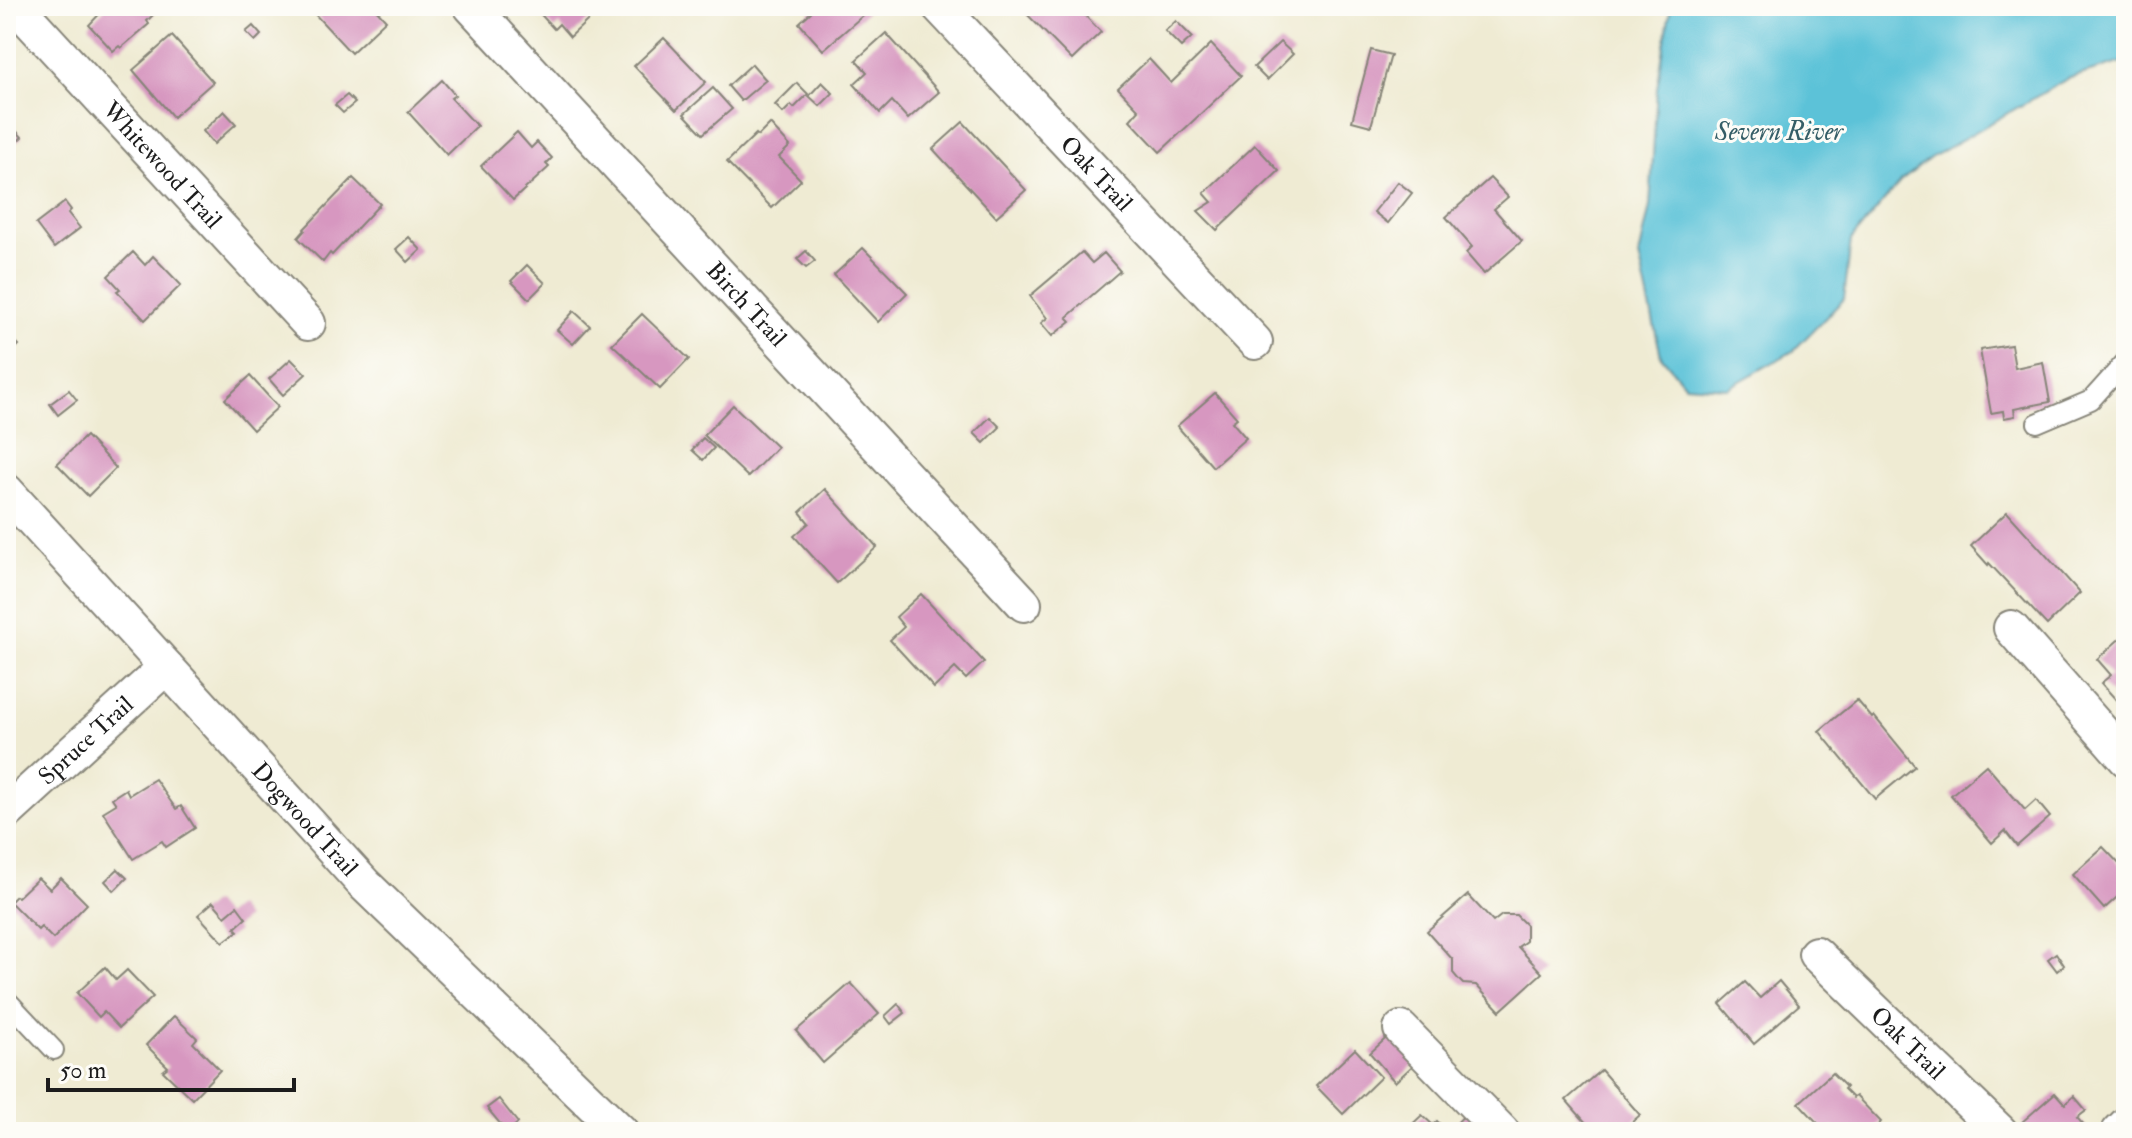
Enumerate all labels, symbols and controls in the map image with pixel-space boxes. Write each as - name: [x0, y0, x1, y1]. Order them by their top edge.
- street label: Whitewood Trail: [95, 94, 228, 236]
- water label: Severn River: [1714, 116, 1844, 148]
- street label: Oak Trail: [1053, 130, 1139, 218]
- street label: Birch Trail: [699, 255, 793, 353]
- street label: Spruce Trail: [32, 689, 140, 792]
- street label: Dogwood Trail: [245, 756, 365, 883]
- street label: Oak Trail: [1864, 1000, 1952, 1087]
- scale bar: [48, 1042, 294, 1092]
- text: 50 m: [60, 1055, 107, 1086]

